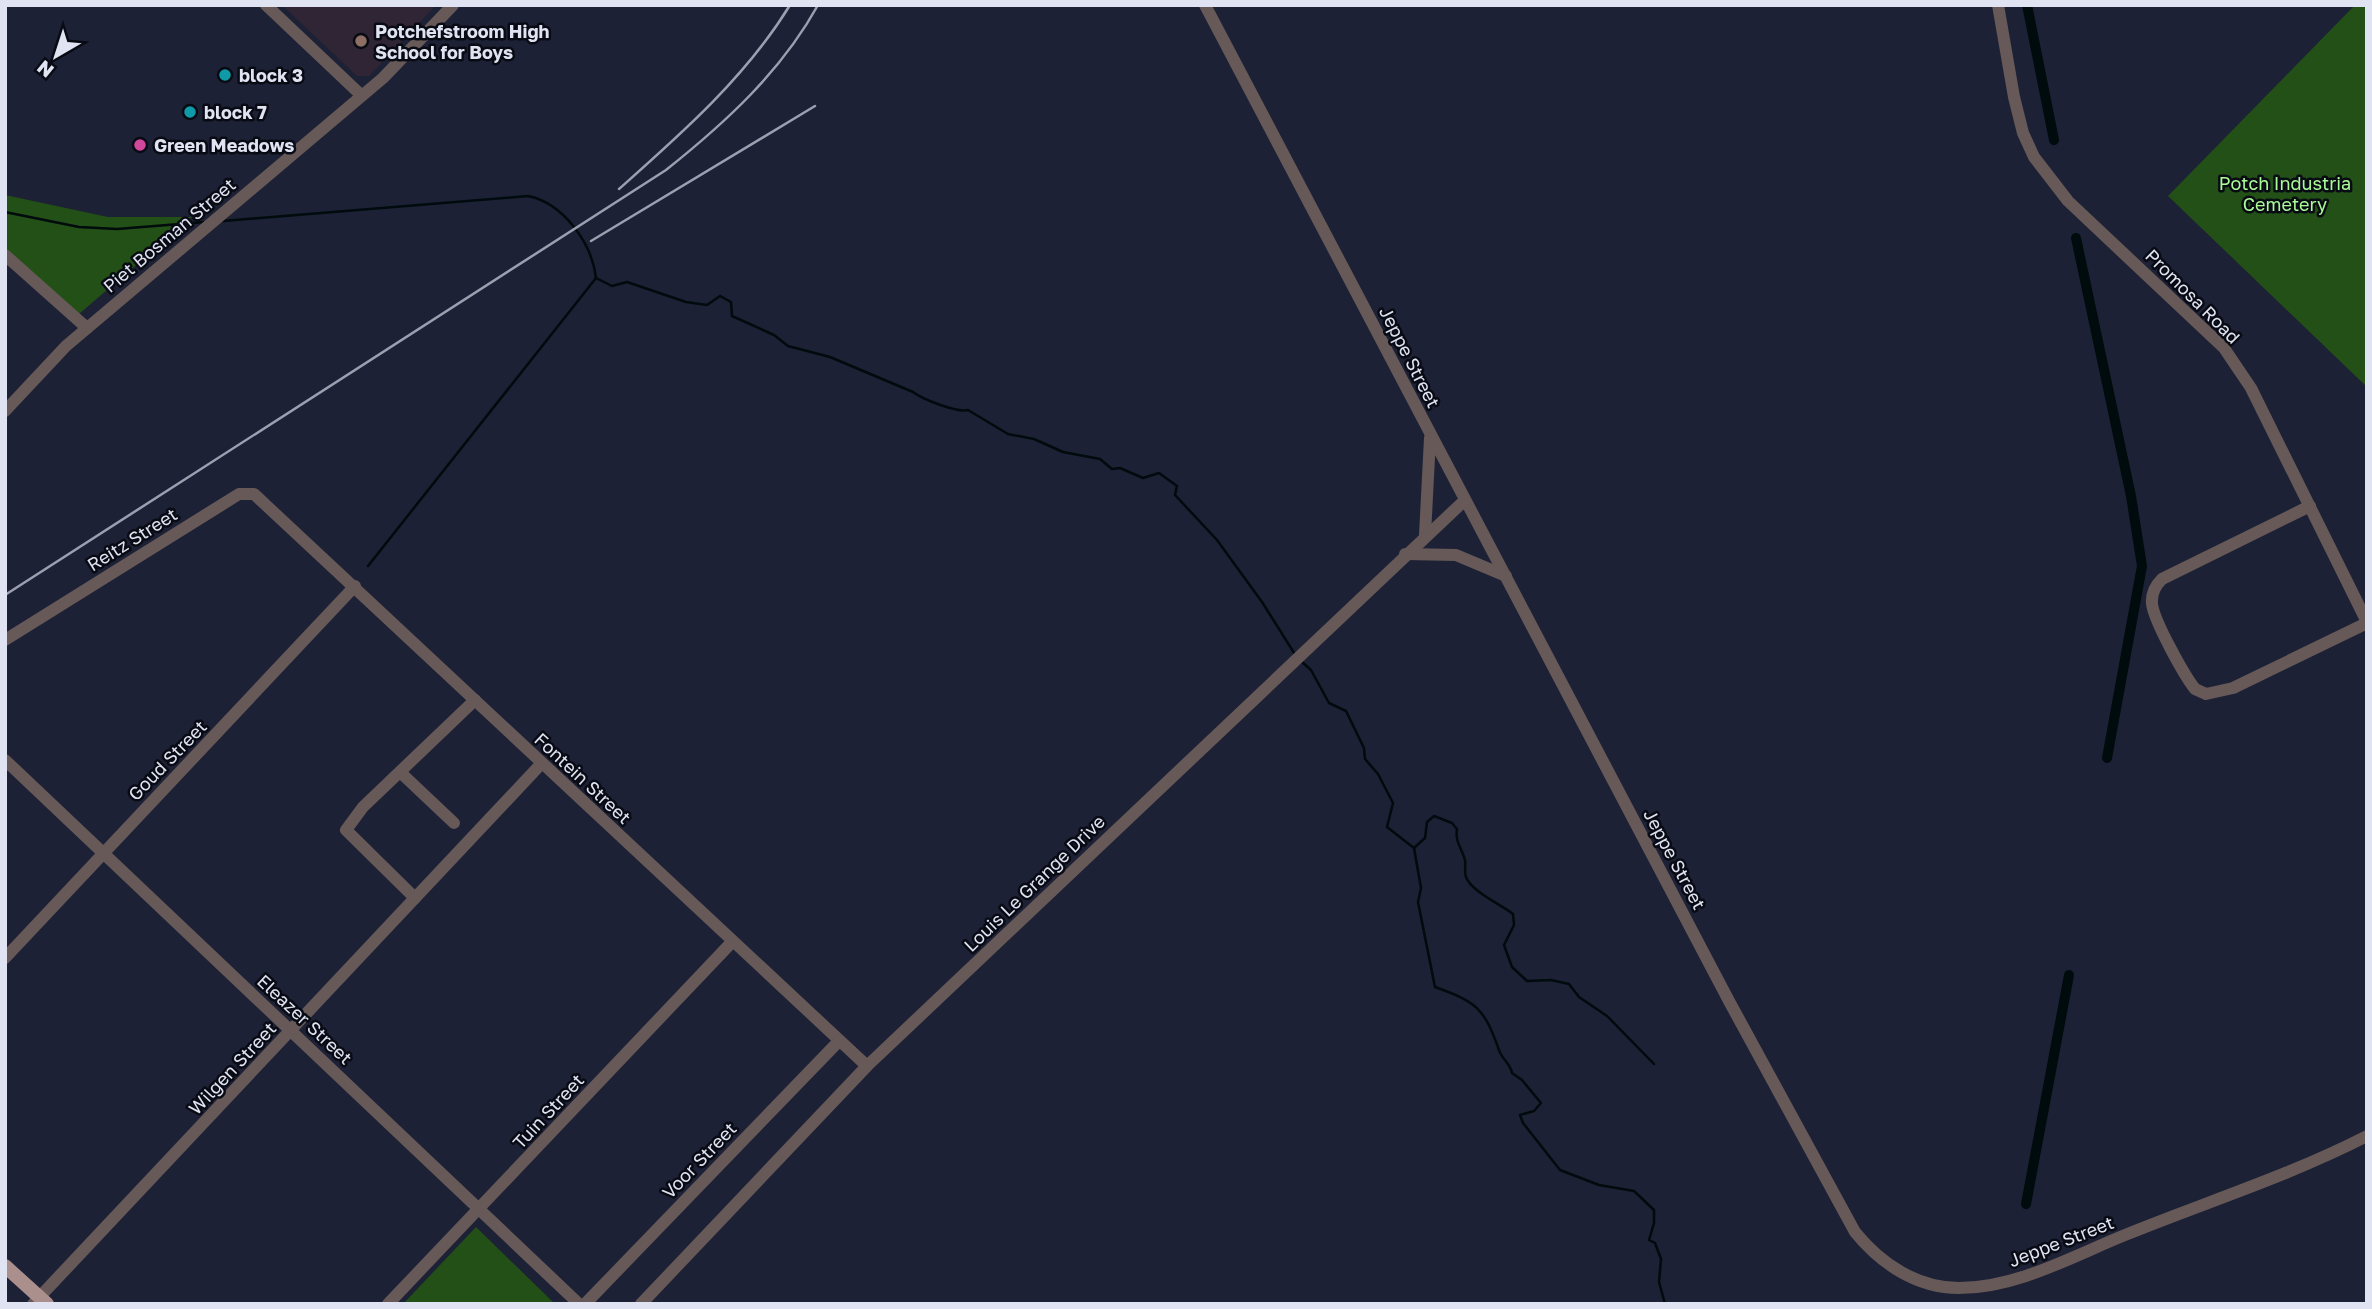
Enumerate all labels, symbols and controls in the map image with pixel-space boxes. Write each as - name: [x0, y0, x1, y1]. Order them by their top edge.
- place label: Potchefstroom High School for Boys: [375, 20, 550, 63]
- north arrow: [21, 21, 91, 91]
- marker: Potchefstroom High School for Boys: [353, 33, 369, 49]
- text: N: [32, 56, 58, 83]
- place label: block 3: [239, 64, 303, 86]
- marker: block 3: [217, 67, 233, 83]
- place label: block 7: [204, 101, 267, 123]
- marker: block 7: [182, 104, 198, 120]
- place label: Green Meadows: [154, 134, 294, 156]
- marker: Green Meadows: [132, 137, 148, 153]
- park label: Potch Industria Cemetery: [2219, 172, 2351, 215]
- street label: Piet Bosman Street: [98, 173, 240, 297]
- street label: Promosa Road: [2141, 244, 2245, 348]
- street label: Jeppe Street: [1375, 303, 1445, 411]
- street label: Reitz Street: [83, 503, 181, 575]
- street label: Goud Street: [123, 715, 211, 805]
- street label: Fontein Street: [530, 728, 636, 828]
- street label: Jeppe Street: [1639, 805, 1711, 913]
- street label: Louis Le Grange Drive: [959, 810, 1109, 956]
- street label: Eleazer Street: [253, 969, 357, 1069]
- street label: Wilgen Street: [184, 1017, 280, 1119]
- street label: Tuin Street: [508, 1069, 588, 1153]
- street label: Voor Street: [657, 1117, 741, 1203]
- street label: Jeppe Street: [2005, 1211, 2117, 1271]

